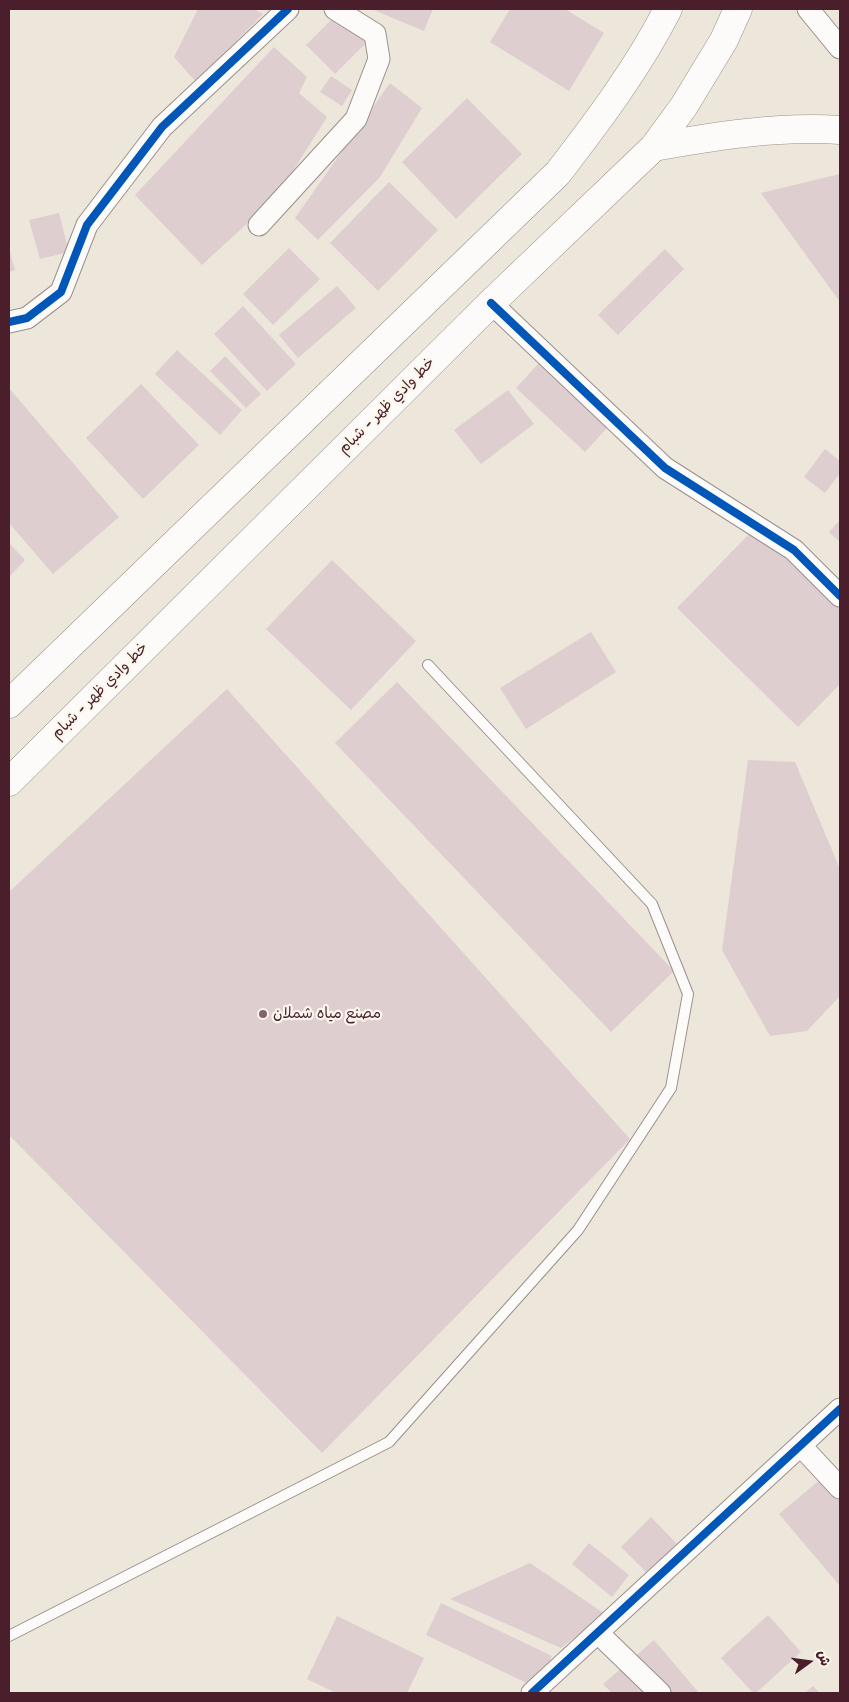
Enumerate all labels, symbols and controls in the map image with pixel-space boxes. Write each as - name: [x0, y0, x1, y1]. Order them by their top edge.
- street label: خط وادي ظهر - شبام: [335, 354, 439, 458]
- street label: خط وادي ظهر - شبام: [48, 639, 152, 743]
- place label: مصنع مياه شملان: [273, 1005, 381, 1023]
- marker: مصنع مياه شملان: [257, 1008, 269, 1020]
- north arrow: [784, 1637, 834, 1687]
- text: ش: [810, 1648, 838, 1669]

